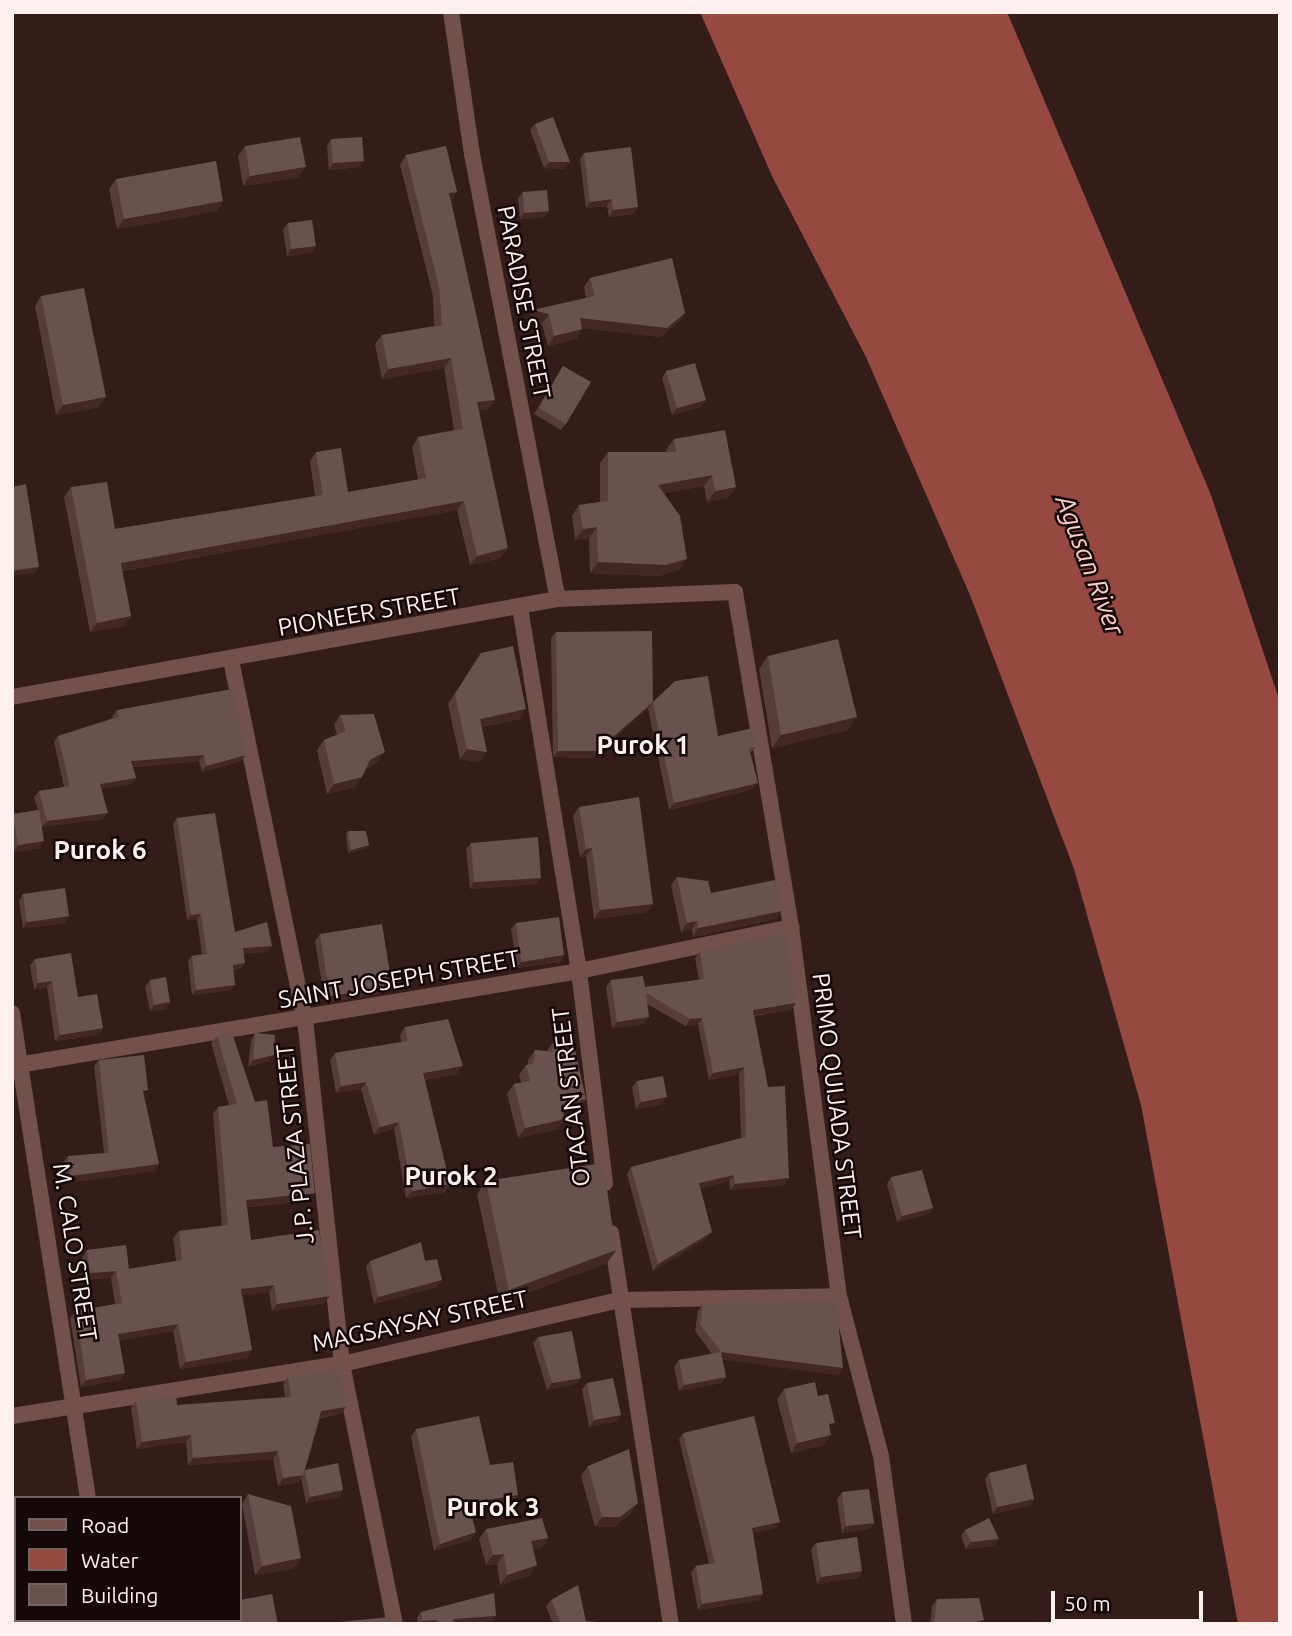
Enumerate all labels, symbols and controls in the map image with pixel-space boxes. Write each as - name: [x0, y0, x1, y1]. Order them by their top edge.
- street label: PARADISE STREET: [491, 203, 557, 401]
- water label: Agusan River: [1049, 490, 1131, 640]
- street label: PIONEER STREET: [276, 582, 462, 642]
- district label: Purok 1: [596, 729, 690, 761]
- district label: Purok 6: [53, 834, 147, 866]
- street label: SAINT JOSEPH STREET: [276, 944, 522, 1014]
- street label: PRIMO QUIJADA STREET: [806, 971, 868, 1241]
- street label: OTACAN STREET: [546, 1006, 596, 1188]
- street label: J.P. PLAZA STREET: [270, 1043, 320, 1245]
- district label: Purok 2: [404, 1160, 498, 1192]
- street label: M. CALO STREET: [47, 1161, 103, 1343]
- street label: MAGSAYSAY STREET: [310, 1284, 530, 1358]
- district label: Purok 3: [446, 1491, 540, 1523]
- legend: [14, 1496, 242, 1622]
- text: Road: [81, 1513, 129, 1537]
- text: Water: [81, 1548, 139, 1572]
- scale bar: [1054, 1576, 1206, 1620]
- text: Building: [81, 1583, 158, 1607]
- text: 50 m: [1064, 1591, 1111, 1615]

